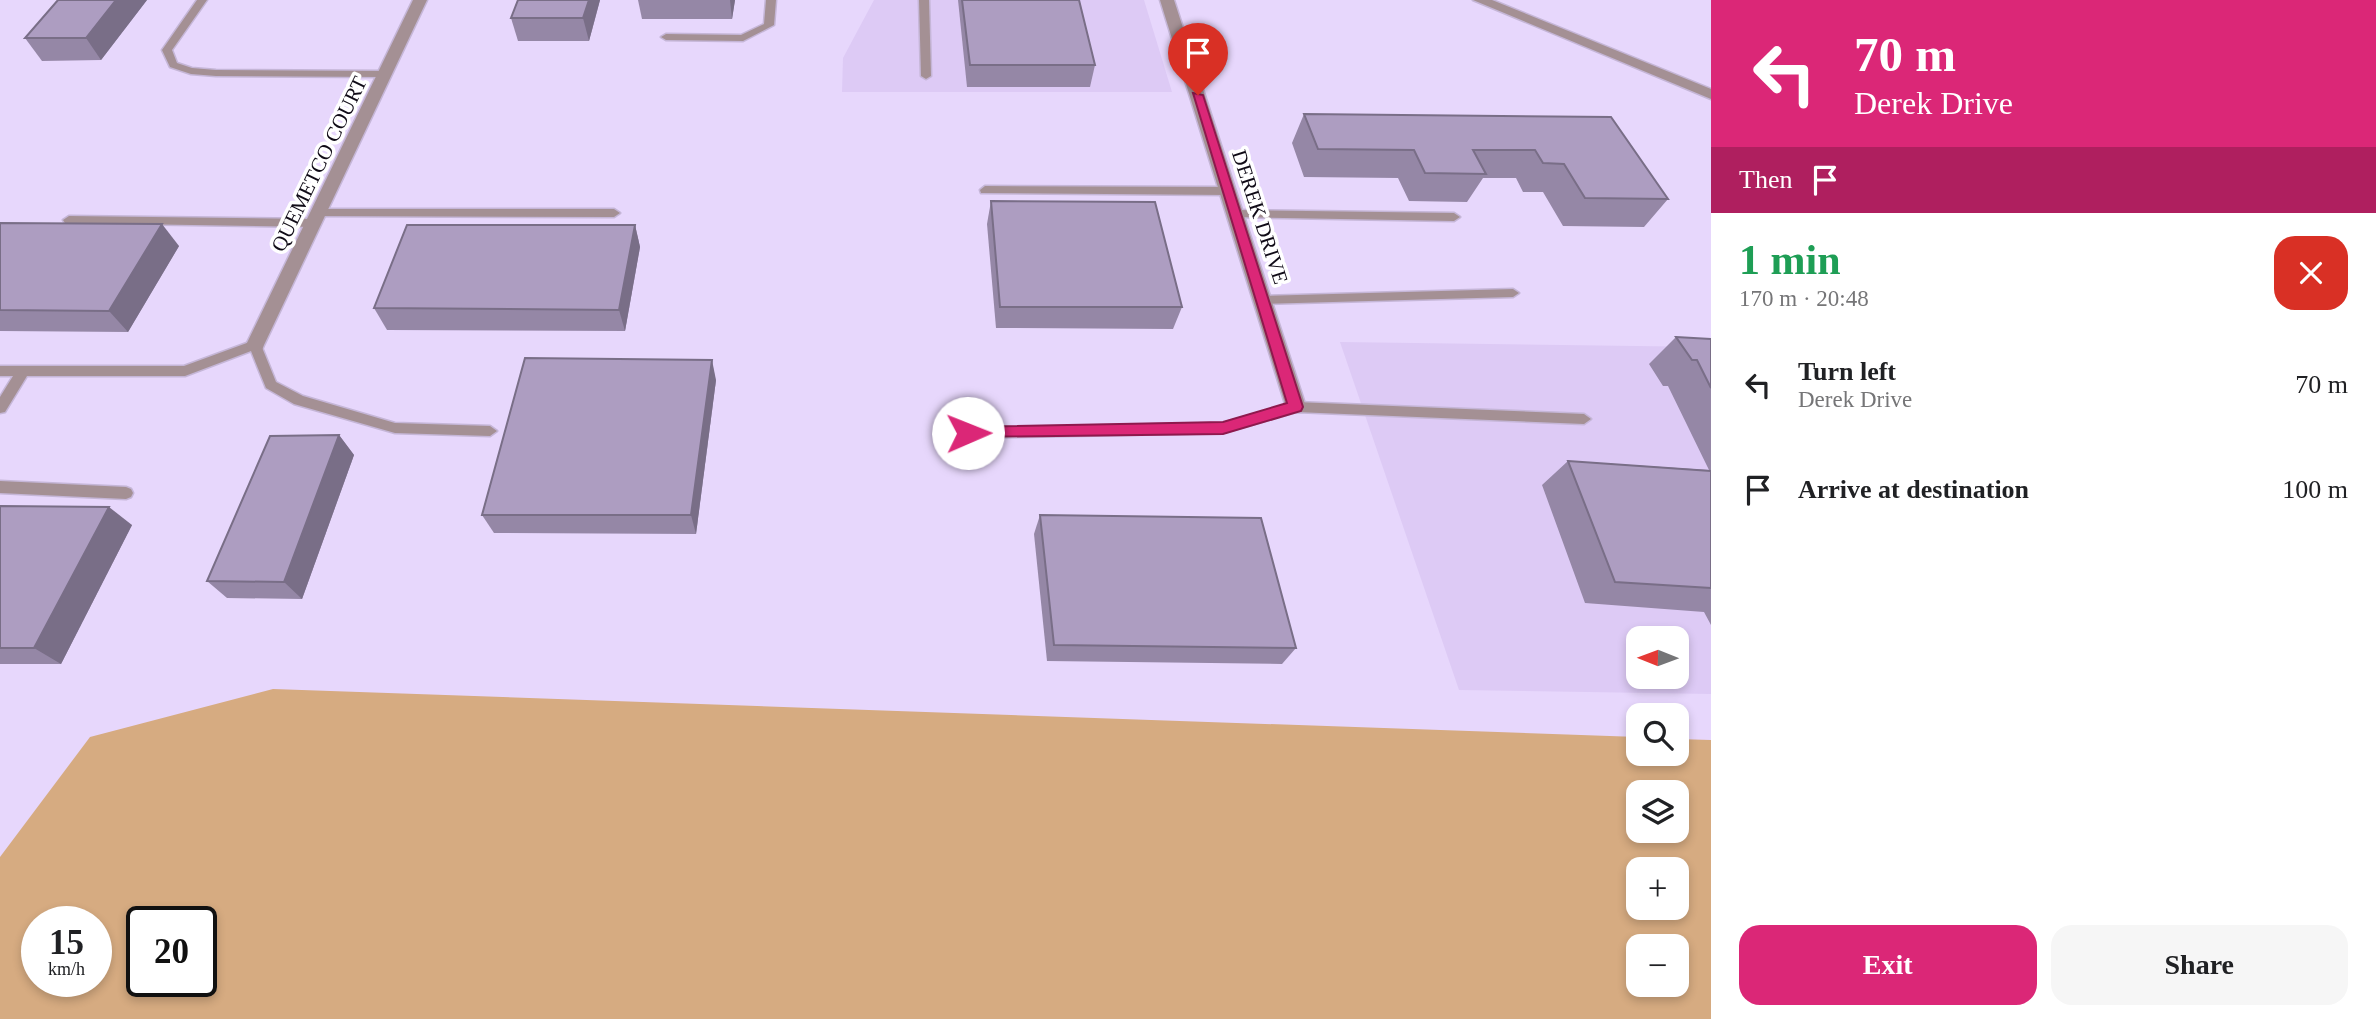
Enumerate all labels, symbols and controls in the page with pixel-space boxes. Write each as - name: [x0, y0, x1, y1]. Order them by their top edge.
- pin: [1168, 23, 1228, 95]
- text: 70 m: [1854, 27, 1956, 82]
- icon: left: [1739, 28, 1830, 119]
- icon: arrive: [1179, 34, 1217, 72]
- street label: QUEMETCO COURT: [266, 72, 372, 255]
- text: Derek Drive: [1854, 85, 2013, 121]
- street label: DEREK DRIVE: [1227, 147, 1293, 287]
- icon: arrive: [1806, 161, 1844, 199]
- text: Then: [1739, 165, 1792, 194]
- button: close: [2274, 236, 2348, 310]
- text: 1 min: [1739, 237, 1841, 283]
- text: 170 m · 20:48: [1739, 286, 1869, 311]
- text: Turn left: [1798, 357, 1896, 386]
- icon: left: [1739, 366, 1777, 404]
- text: 70 m: [2295, 370, 2348, 399]
- text: Derek Drive: [1798, 387, 1912, 412]
- position arrow: [931, 396, 1005, 470]
- icon: arrive: [1739, 471, 1777, 509]
- text: Arrive at destination: [1798, 475, 2029, 504]
- text: 100 m: [2282, 475, 2348, 504]
- north arrow: [1626, 626, 1689, 690]
- map controls: [1626, 626, 1689, 997]
- button: search: [1626, 703, 1689, 766]
- button: layers: [1626, 780, 1689, 843]
- button: +: [1626, 857, 1689, 920]
- speed limit sign: 20: [126, 906, 217, 997]
- text: 15: [49, 923, 84, 962]
- button: Exit: [1739, 925, 2037, 1005]
- button: Share: [2051, 925, 2348, 1005]
- button: −: [1626, 934, 1689, 997]
- text: km/h: [48, 959, 85, 979]

